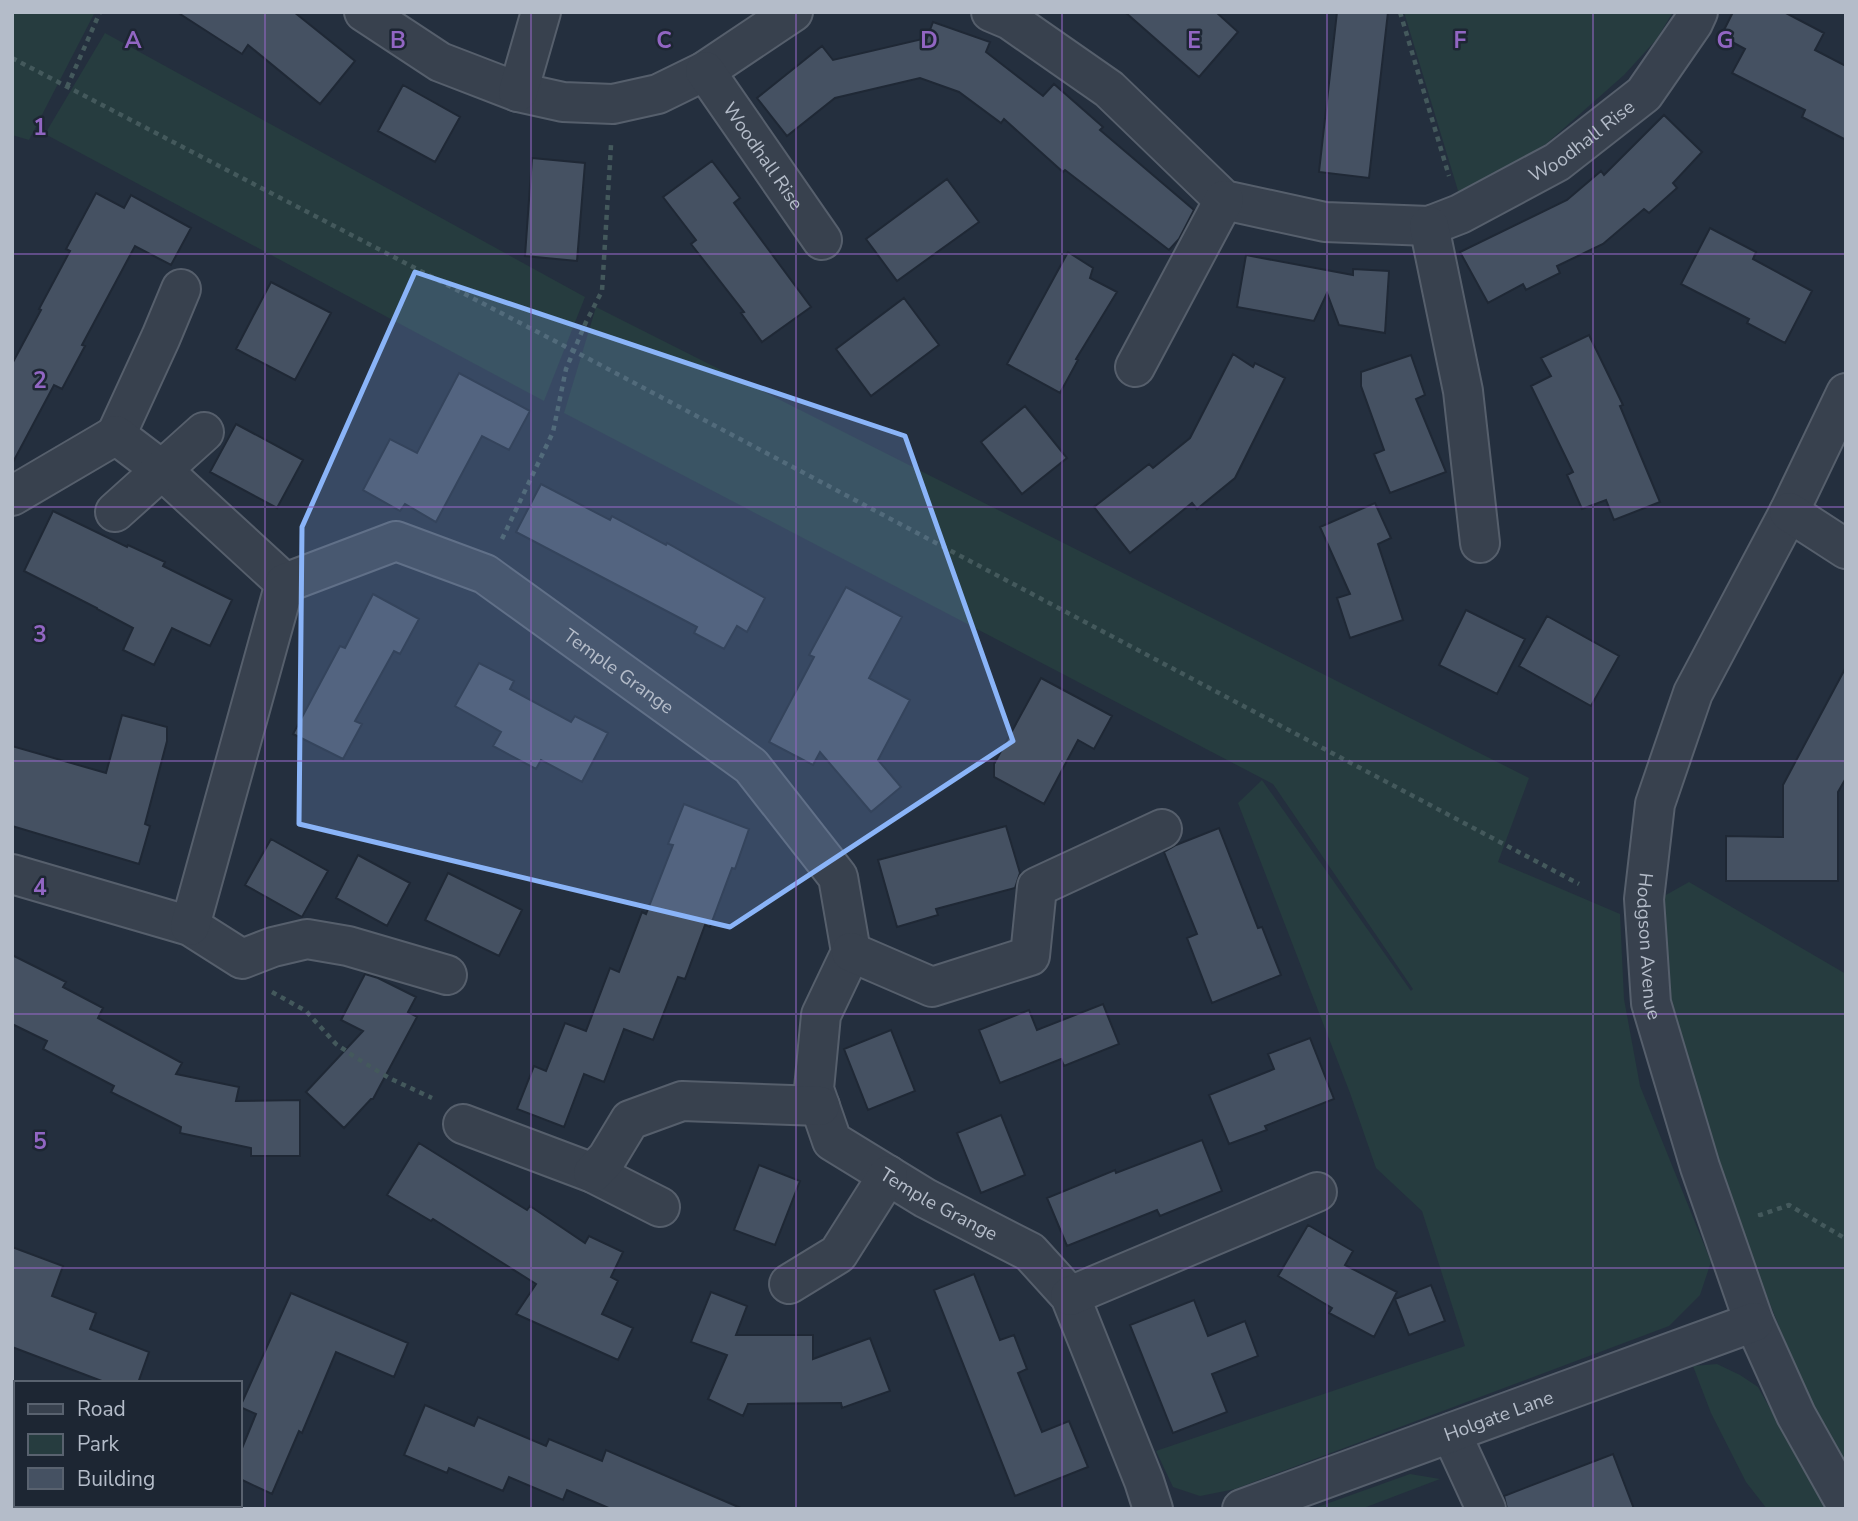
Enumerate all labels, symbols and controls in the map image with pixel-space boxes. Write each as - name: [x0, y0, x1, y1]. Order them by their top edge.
- text: A: [124, 25, 142, 56]
- text: B: [390, 25, 406, 56]
- text: C: [656, 25, 672, 56]
- text: D: [920, 25, 938, 56]
- text: E: [1187, 25, 1201, 56]
- text: F: [1454, 25, 1467, 56]
- text: G: [1717, 25, 1733, 56]
- street label: Woodhall Rise: [1524, 94, 1640, 189]
- street label: Woodhall Rise: [716, 97, 809, 215]
- text: 1: [33, 112, 47, 143]
- text: 2: [33, 365, 47, 396]
- text: 3: [33, 619, 47, 650]
- street label: Temple Grange: [558, 623, 679, 720]
- street label: Hodgson Avenue: [1630, 871, 1667, 1023]
- text: 4: [33, 872, 47, 903]
- text: 5: [33, 1126, 47, 1157]
- street label: Temple Grange: [875, 1162, 1002, 1247]
- legend: [14, 1381, 242, 1507]
- street label: Holgate Lane: [1440, 1384, 1557, 1448]
- text: Road: [77, 1395, 126, 1423]
- text: Park: [77, 1430, 119, 1458]
- text: Building: [77, 1465, 155, 1493]

